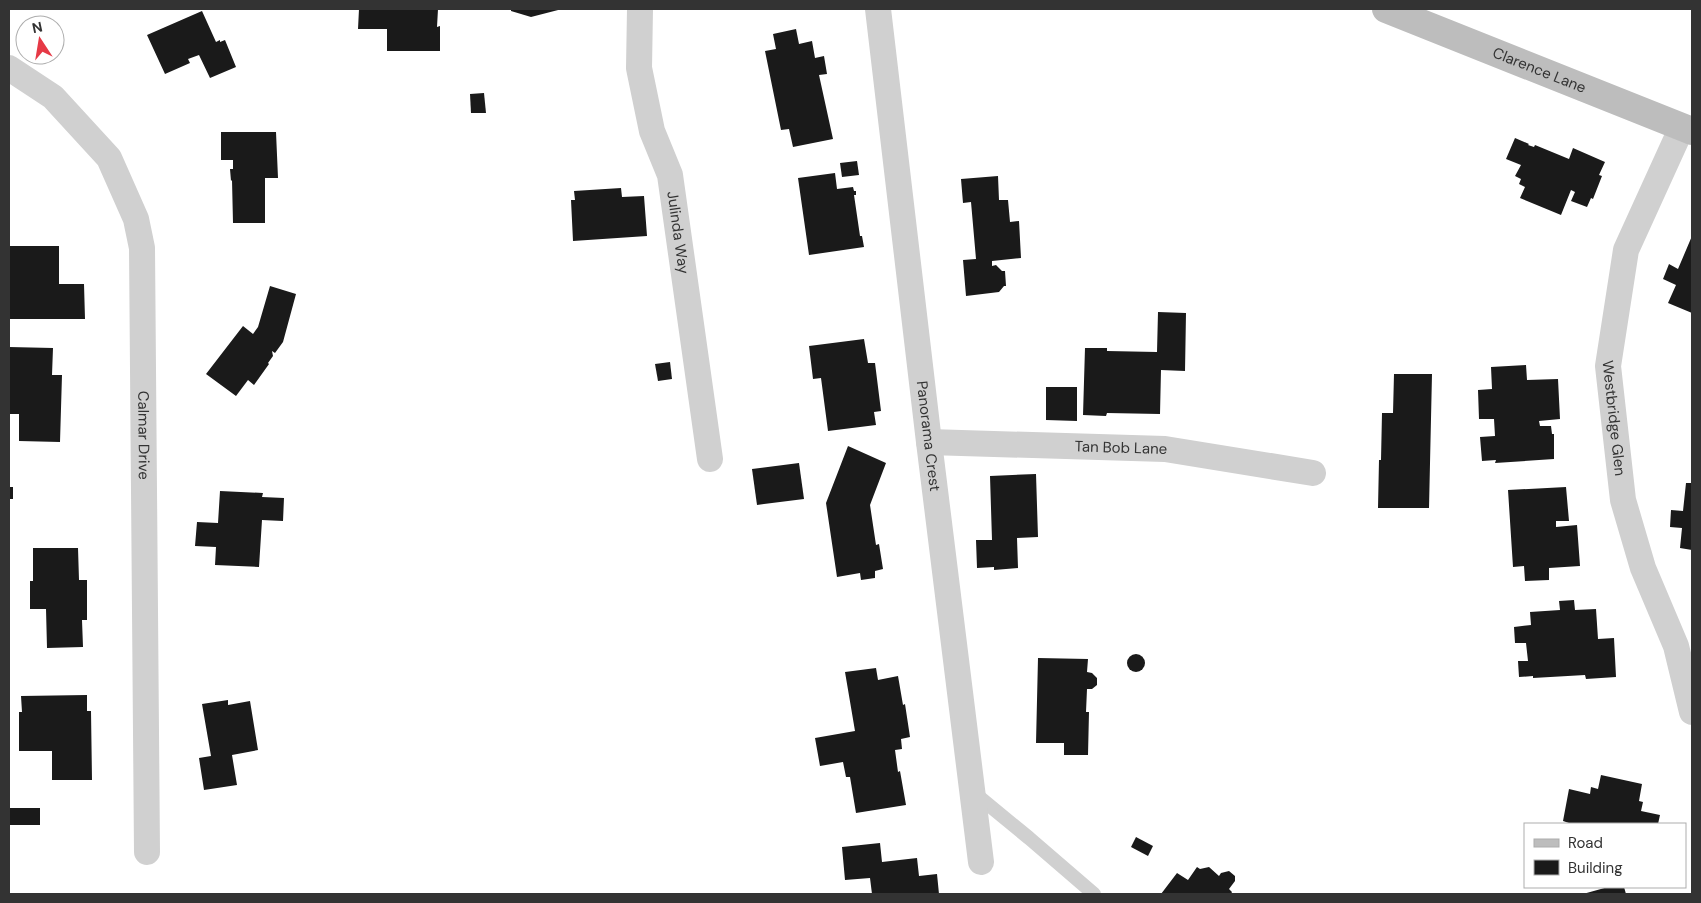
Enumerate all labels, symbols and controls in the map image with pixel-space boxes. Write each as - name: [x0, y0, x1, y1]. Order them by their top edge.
- north arrow: [15, 15, 65, 65]
- text: N: [30, 17, 44, 37]
- street label: Clarence Lane: [1490, 42, 1589, 98]
- street label: Julinda Way: [662, 190, 694, 276]
- street label: Westbridge Glen: [1597, 359, 1630, 477]
- street label: Panorama Crest: [912, 380, 945, 492]
- street label: Calmar Drive: [133, 391, 154, 480]
- street label: Tan Bob Lane: [1074, 436, 1168, 459]
- legend: [1524, 823, 1686, 888]
- text: Road: [1568, 833, 1603, 853]
- text: Building: [1568, 858, 1623, 878]

